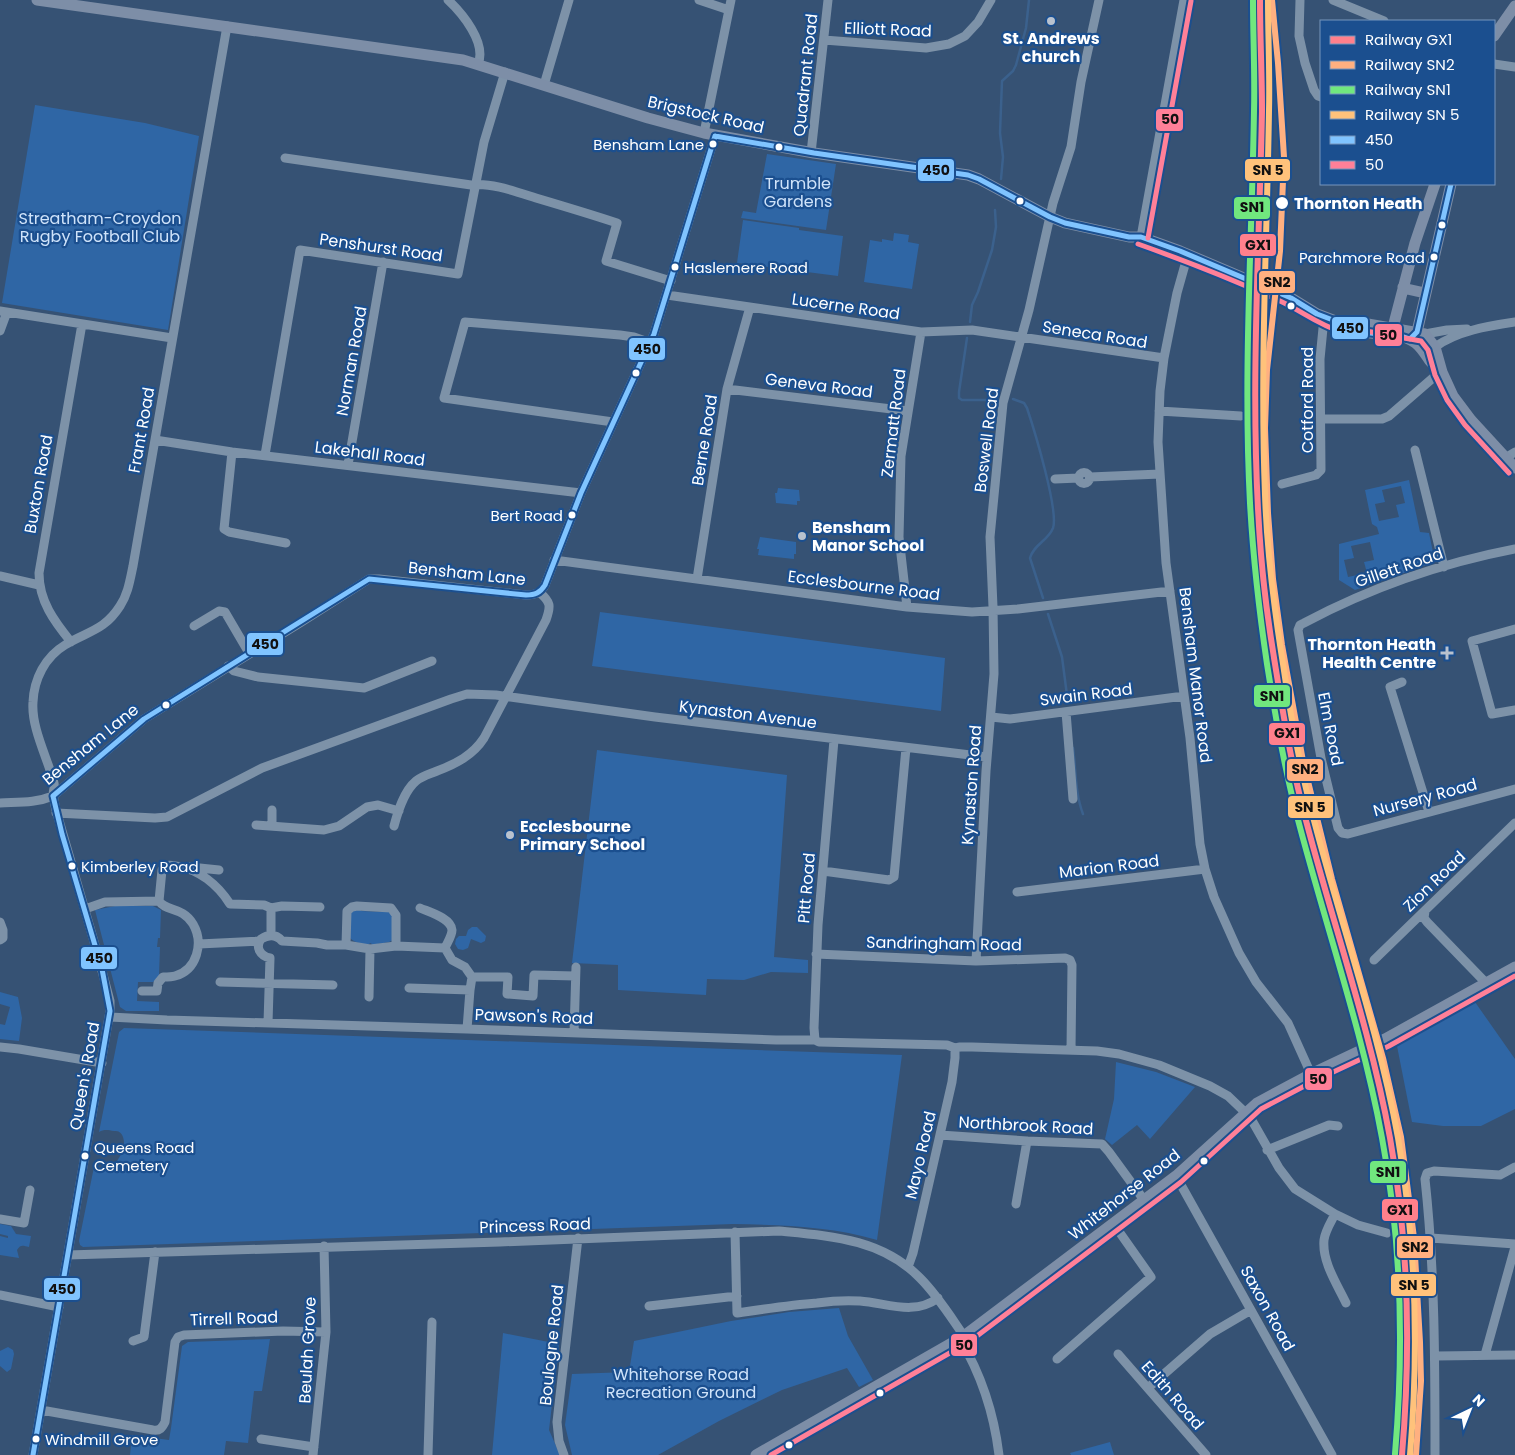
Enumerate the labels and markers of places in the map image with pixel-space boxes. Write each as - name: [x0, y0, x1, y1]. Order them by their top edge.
- marker: St. Andrews church: [1045, 15, 1057, 27]
- place label: St. Andrews church: [1002, 27, 1100, 68]
- place label: Bensham Lane: [593, 134, 704, 155]
- marker: Bensham Lane: [708, 139, 718, 149]
- unlabelled marker: [774, 142, 784, 152]
- place label: Thornton Heath: [1294, 192, 1423, 215]
- marker: Thornton Heath: [1274, 195, 1290, 211]
- unlabelled marker: [1015, 196, 1025, 206]
- unlabelled marker: [1437, 220, 1447, 230]
- place label: Parchmore Road: [1299, 247, 1425, 268]
- marker: Parchmore Road: [1429, 252, 1439, 262]
- place label: Haslemere Road: [684, 257, 808, 278]
- marker: Haslemere Road: [670, 262, 680, 272]
- unlabelled marker: [1286, 301, 1296, 311]
- unlabelled marker: [631, 368, 641, 378]
- place label: Bert Road: [490, 505, 563, 526]
- marker: Bert Road: [567, 510, 577, 520]
- place label: Bensham Manor School: [812, 516, 924, 557]
- marker: Bensham Manor School: [796, 530, 808, 542]
- place label: Thornton Heath Health Centre: [1307, 633, 1436, 674]
- marker: Thornton Heath Health Centre: [1440, 646, 1454, 660]
- unlabelled marker: [161, 700, 171, 710]
- place label: Ecclesbourne Primary School: [520, 815, 645, 856]
- marker: Ecclesbourne Primary School: [504, 829, 516, 841]
- place label: Kimberley Road: [81, 856, 199, 877]
- marker: Kimberley Road: [67, 861, 77, 871]
- place label: Queens Road Cemetery: [94, 1137, 194, 1176]
- marker: Queens Road Cemetery: [80, 1151, 90, 1161]
- unlabelled marker: [1199, 1156, 1209, 1166]
- unlabelled marker: [875, 1388, 885, 1398]
- place label: Windmill Grove: [45, 1429, 158, 1450]
- marker: Windmill Grove: [31, 1434, 41, 1444]
- unlabelled marker: [784, 1440, 794, 1450]

